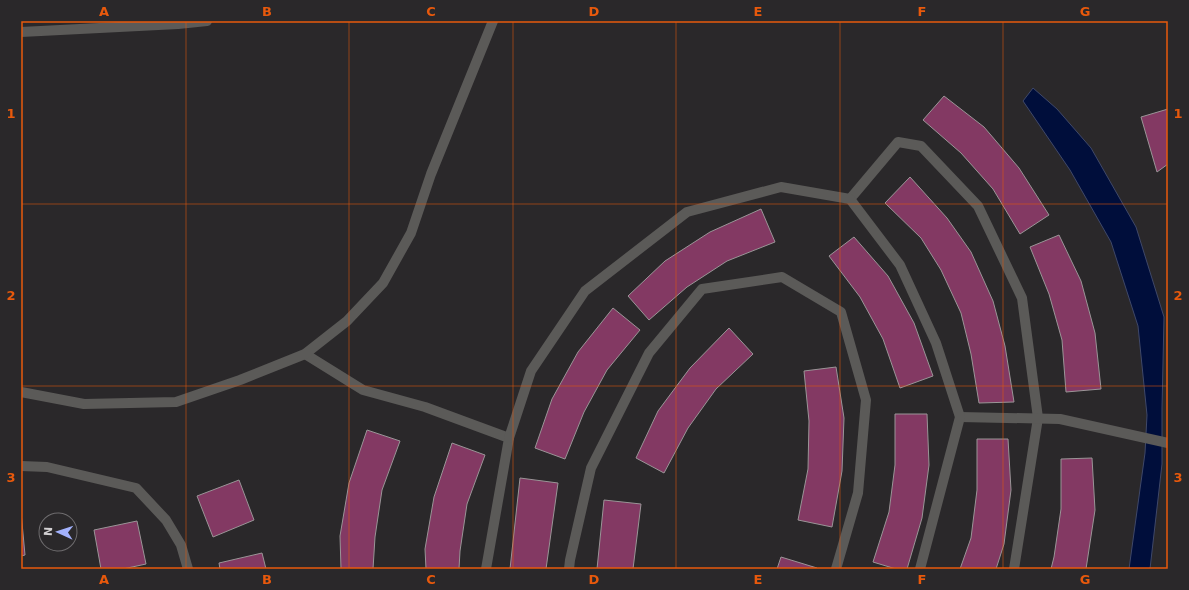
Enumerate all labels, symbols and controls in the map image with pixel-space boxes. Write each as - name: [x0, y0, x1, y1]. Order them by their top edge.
- text: A: [99, 4, 109, 19]
- text: B: [262, 4, 272, 19]
- text: C: [426, 4, 436, 19]
- text: D: [589, 4, 600, 19]
- text: E: [754, 4, 762, 19]
- text: F: [918, 4, 926, 19]
- text: G: [1080, 4, 1090, 19]
- text: 1: [6, 106, 16, 121]
- text: 1: [1173, 106, 1183, 121]
- text: 2: [6, 288, 16, 303]
- text: 2: [1173, 288, 1183, 303]
- text: 3: [6, 470, 16, 485]
- text: 3: [1173, 470, 1183, 485]
- north arrow: [38, 512, 78, 552]
- text: N: [42, 527, 55, 536]
- text: A: [99, 572, 109, 587]
- text: B: [262, 572, 272, 587]
- text: C: [426, 572, 436, 587]
- text: D: [589, 572, 600, 587]
- text: E: [754, 572, 762, 587]
- text: F: [918, 572, 926, 587]
- text: G: [1080, 572, 1090, 587]

